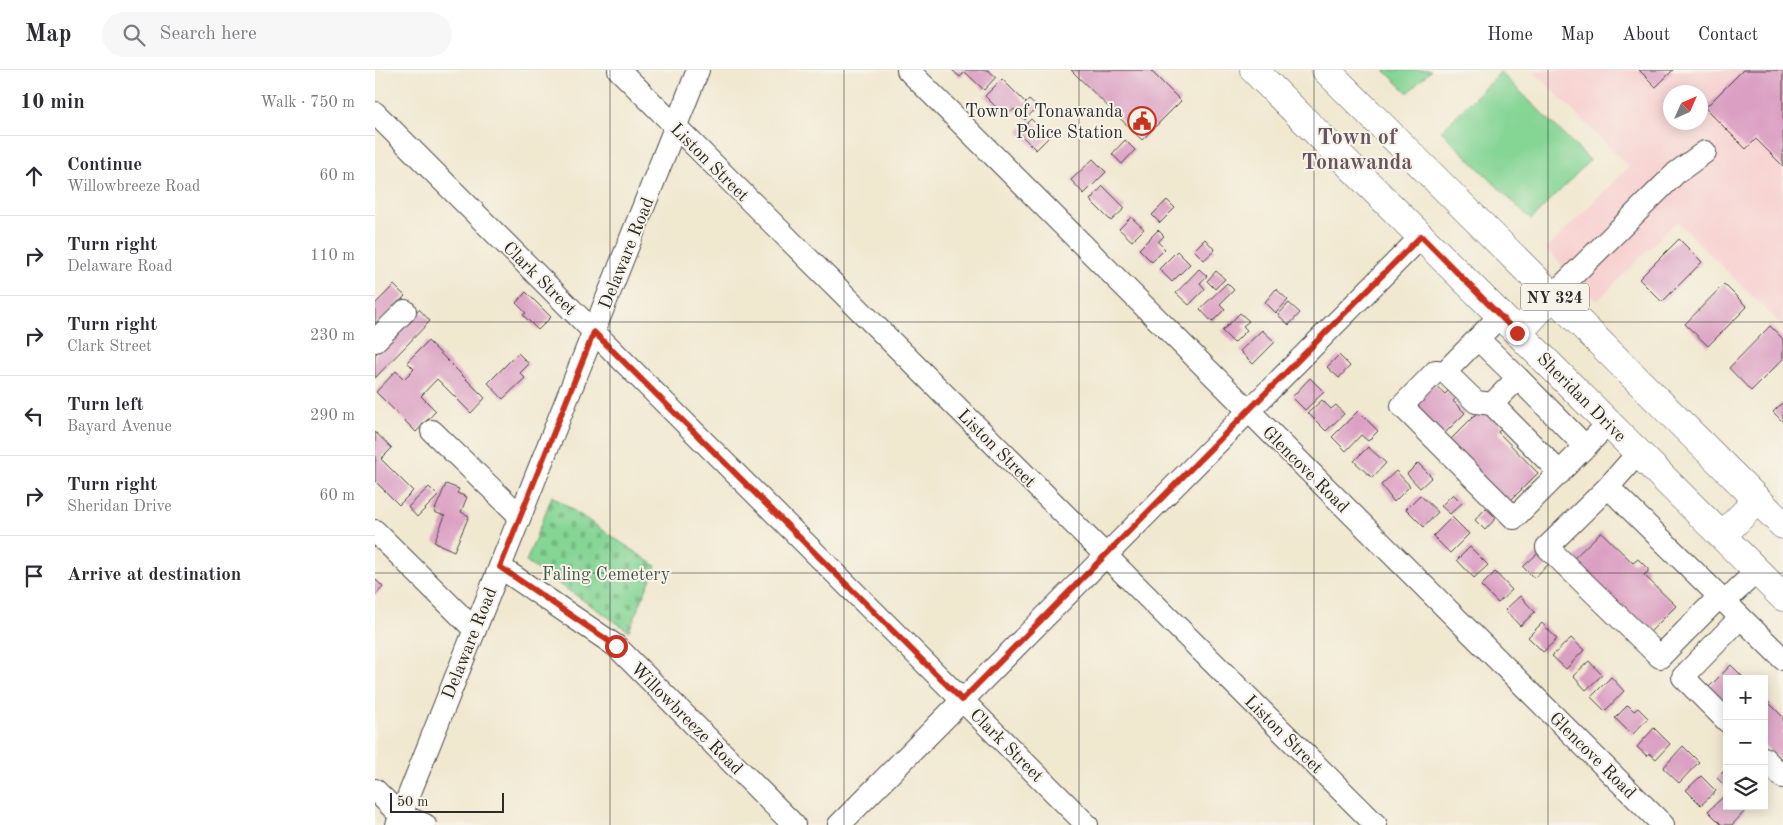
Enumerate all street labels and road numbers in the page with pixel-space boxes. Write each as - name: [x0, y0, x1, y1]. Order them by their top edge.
- street label: Liston Street: [667, 120, 752, 205]
- street label: Delaware Road: [596, 195, 658, 312]
- street label: Clark Street: [499, 239, 579, 319]
- road number: NY 324: [1521, 283, 1589, 310]
- street label: Sheridan Drive: [1533, 350, 1629, 446]
- street label: Liston Street: [954, 406, 1039, 491]
- street label: Glencove Road: [1259, 423, 1352, 516]
- street label: Delaware Road: [439, 585, 501, 702]
- street label: Willowbreeze Road: [627, 659, 746, 778]
- street label: Liston Street: [1241, 692, 1326, 777]
- street label: Clark Street: [966, 706, 1046, 786]
- street label: Glencove Road: [1546, 709, 1639, 802]

